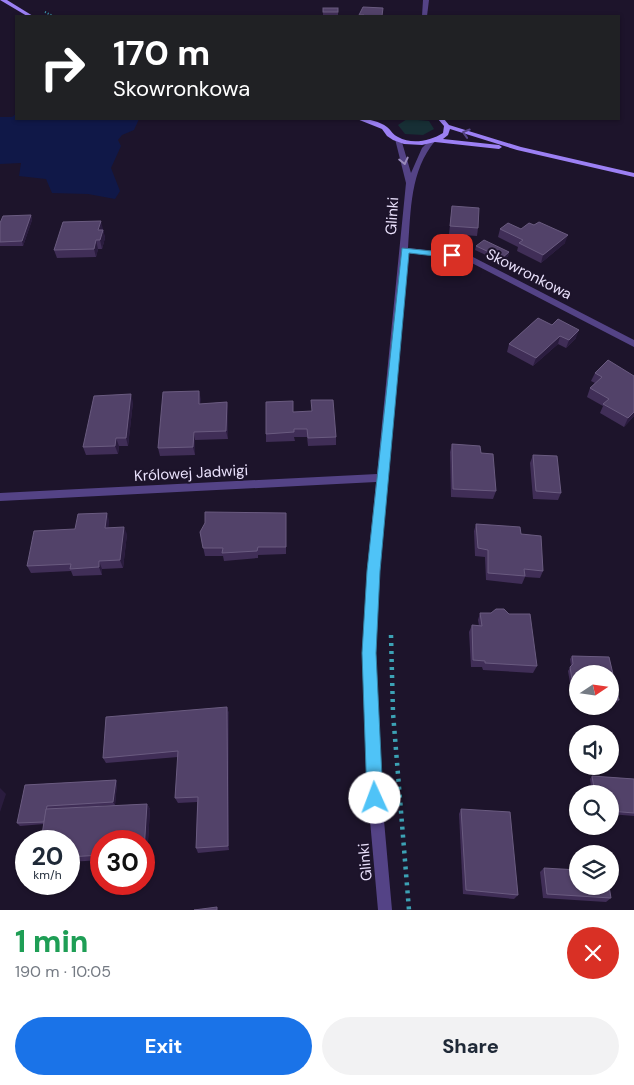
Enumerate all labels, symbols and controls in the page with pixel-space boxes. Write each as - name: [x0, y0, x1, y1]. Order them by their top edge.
- text: 170 m: [113, 30, 210, 76]
- icon: right: [30, 35, 95, 100]
- text: Skowronkowa: [113, 74, 250, 103]
- one-way arrow: [463, 128, 471, 138]
- one-way arrow: [398, 156, 409, 165]
- street label: Glinki: [381, 196, 403, 236]
- pin: [431, 234, 473, 276]
- icon: arrive: [438, 241, 466, 269]
- street label: Skowronkowa: [483, 244, 575, 304]
- street label: Królowej Jadwigi: [133, 460, 249, 486]
- north arrow: [569, 665, 619, 715]
- map controls: [569, 665, 619, 895]
- button: sound: [569, 725, 619, 775]
- position arrow: [348, 771, 400, 823]
- button: search: [569, 785, 619, 835]
- speed limit sign: 30: [90, 830, 155, 895]
- text: 20: [32, 840, 63, 873]
- street label: Glinki: [353, 842, 377, 882]
- button: layers: [569, 845, 619, 895]
- text: km/h: [33, 867, 62, 883]
- text: 1 min: [15, 922, 88, 961]
- button: close: [567, 927, 619, 979]
- text: 190 m · 10:05: [15, 961, 111, 982]
- button: Exit: [15, 1017, 312, 1075]
- button: Share: [322, 1017, 619, 1075]

